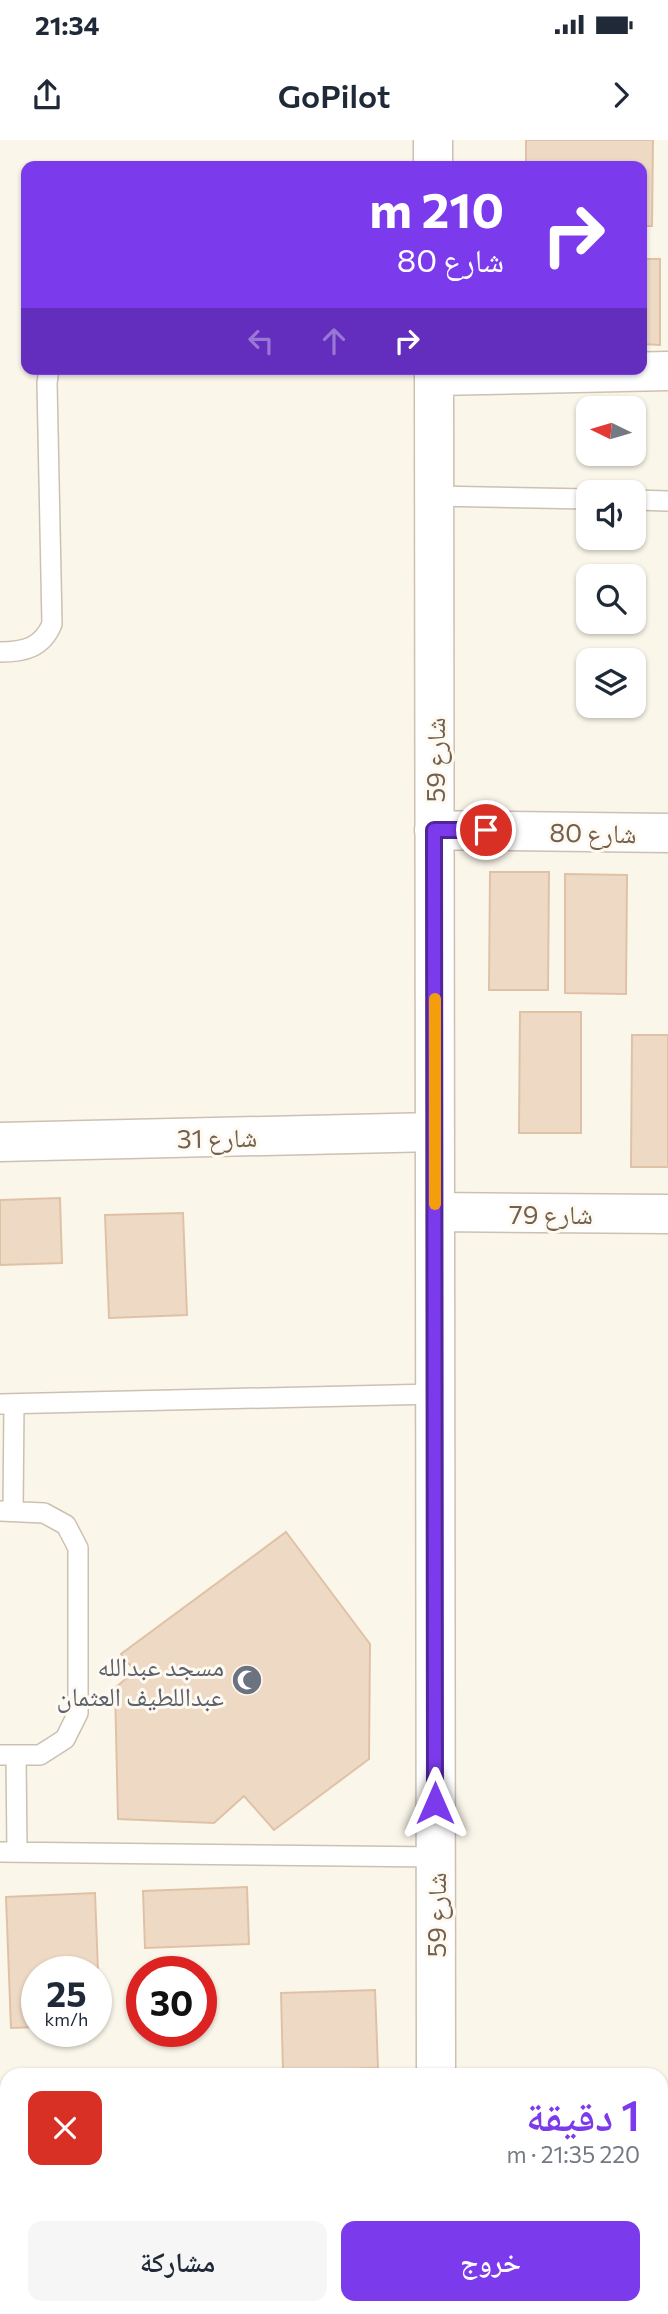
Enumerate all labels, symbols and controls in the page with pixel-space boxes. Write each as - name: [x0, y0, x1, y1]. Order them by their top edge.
- text: 21:34: [35, 9, 100, 40]
- text: GoPilot: [278, 75, 390, 115]
- icon: share: [28, 76, 66, 114]
- icon: forward: [602, 76, 640, 114]
- text: 210 m: [369, 178, 504, 238]
- icon: right: [528, 189, 619, 280]
- text: شارع 80: [397, 239, 504, 279]
- icon: left: [242, 322, 280, 360]
- icon: ahead: [315, 322, 353, 360]
- icon: right: [388, 322, 426, 360]
- north arrow: [576, 396, 646, 466]
- map controls: [576, 396, 646, 718]
- button: sound: [576, 480, 646, 550]
- button: search: [576, 564, 646, 634]
- button: layers: [576, 648, 646, 718]
- street label: شارع 59: [419, 717, 452, 803]
- pin: [456, 800, 516, 860]
- icon: arrive: [467, 811, 505, 849]
- street label: شارع 80: [549, 816, 637, 850]
- street label: شارع 31: [177, 1121, 257, 1155]
- street label: شارع 79: [509, 1198, 593, 1231]
- place label: مسجد عبدالله عبداللطيف العثمان: [57, 1650, 224, 1713]
- mosque icon: مسجد عبدالله عبداللطيف العثمان: [230, 1663, 264, 1697]
- position arrow: [398, 1766, 472, 1840]
- street label: شارع 59: [420, 1872, 453, 1958]
- speed limit sign: 30: [126, 1956, 217, 2047]
- text: 25: [46, 1971, 87, 2014]
- text: km/h: [45, 2008, 88, 2030]
- text: 1 دقيقة: [526, 2088, 640, 2140]
- button: close: [28, 2091, 102, 2165]
- text: 220 m · 21:35: [506, 2140, 640, 2168]
- button: مشاركة: [28, 2221, 327, 2301]
- button: خروج: [341, 2221, 640, 2301]

